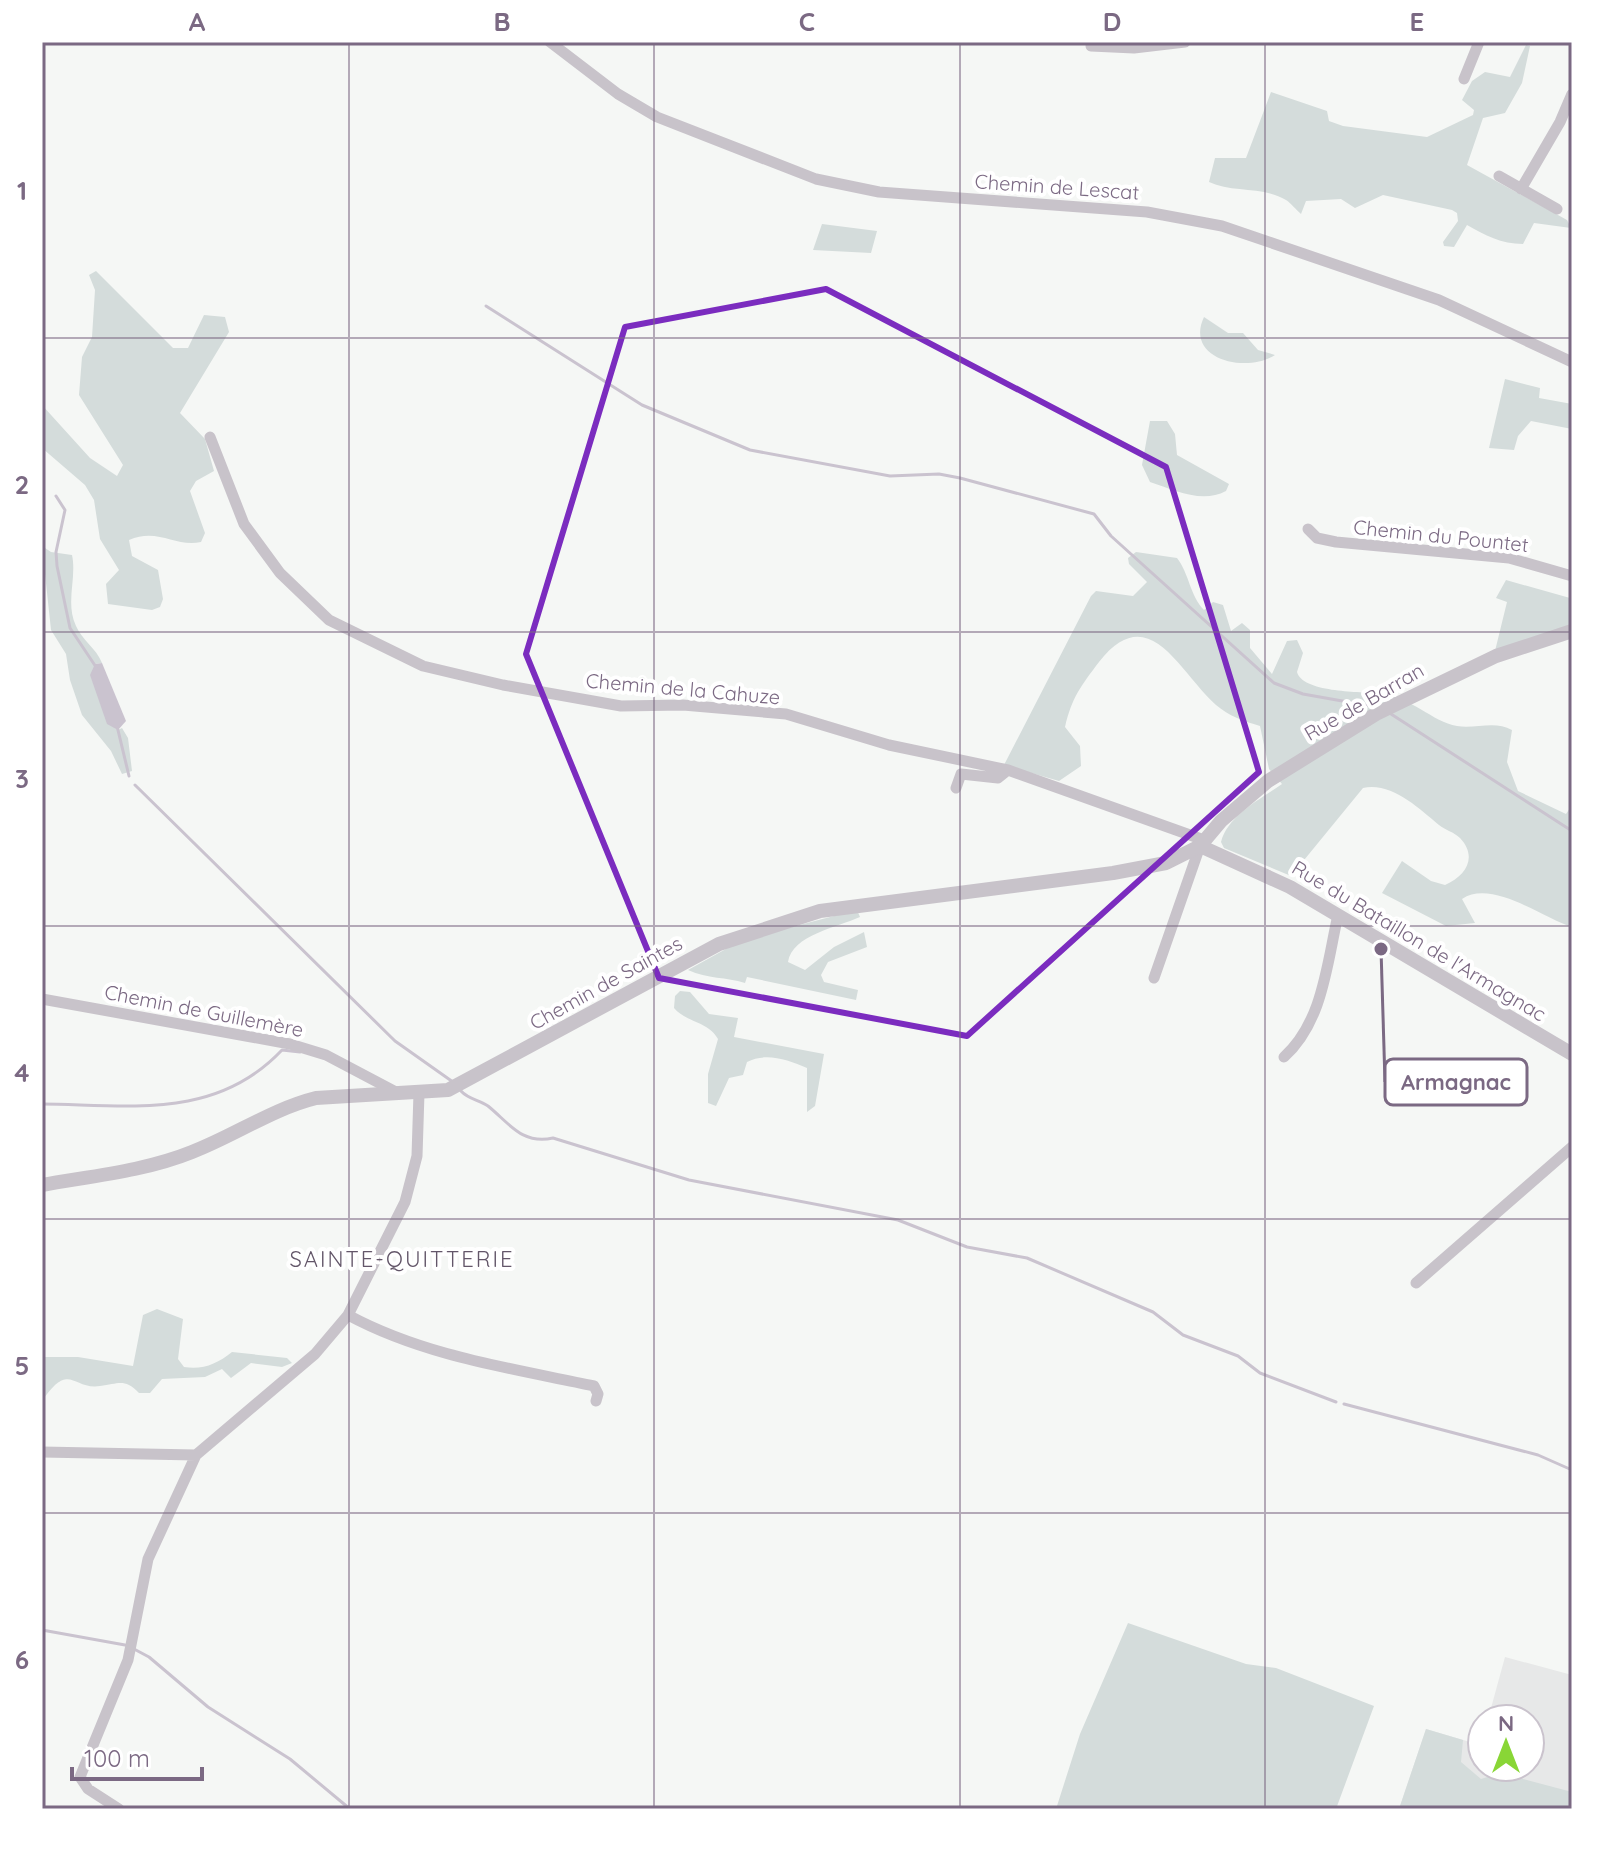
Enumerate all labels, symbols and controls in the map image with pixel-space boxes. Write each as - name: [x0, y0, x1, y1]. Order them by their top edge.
- text: A: [189, 5, 206, 38]
- text: B: [493, 5, 511, 38]
- text: C: [799, 5, 815, 38]
- text: D: [1103, 5, 1121, 38]
- text: E: [1410, 5, 1424, 38]
- street label: Chemin de Lescat: [974, 168, 1140, 205]
- text: 1: [17, 174, 27, 207]
- text: 2: [15, 468, 29, 501]
- street label: Chemin du Pountet: [1352, 514, 1530, 557]
- street label: Rue de Barran: [1299, 657, 1428, 746]
- street label: Chemin de la Cahuze: [585, 668, 781, 709]
- text: 3: [15, 762, 29, 795]
- street label: Rue du Bataillon de l'Armagnac: [1288, 855, 1551, 1026]
- street label: Chemin de Saintes: [525, 930, 686, 1035]
- street label: Chemin de Guillemère: [103, 979, 306, 1042]
- text: 4: [14, 1056, 30, 1089]
- callout: Armagnac: [1385, 1059, 1527, 1105]
- text: Armagnac: [1401, 1068, 1511, 1096]
- district label: SAINTE-QUITTERIE: [289, 1245, 515, 1273]
- text: 5: [15, 1349, 29, 1382]
- text: 6: [15, 1643, 29, 1676]
- north arrow: [1466, 1703, 1546, 1783]
- text: N: [1498, 1709, 1514, 1737]
- scale bar: [72, 1731, 202, 1781]
- text: 100 m: [84, 1743, 150, 1773]

